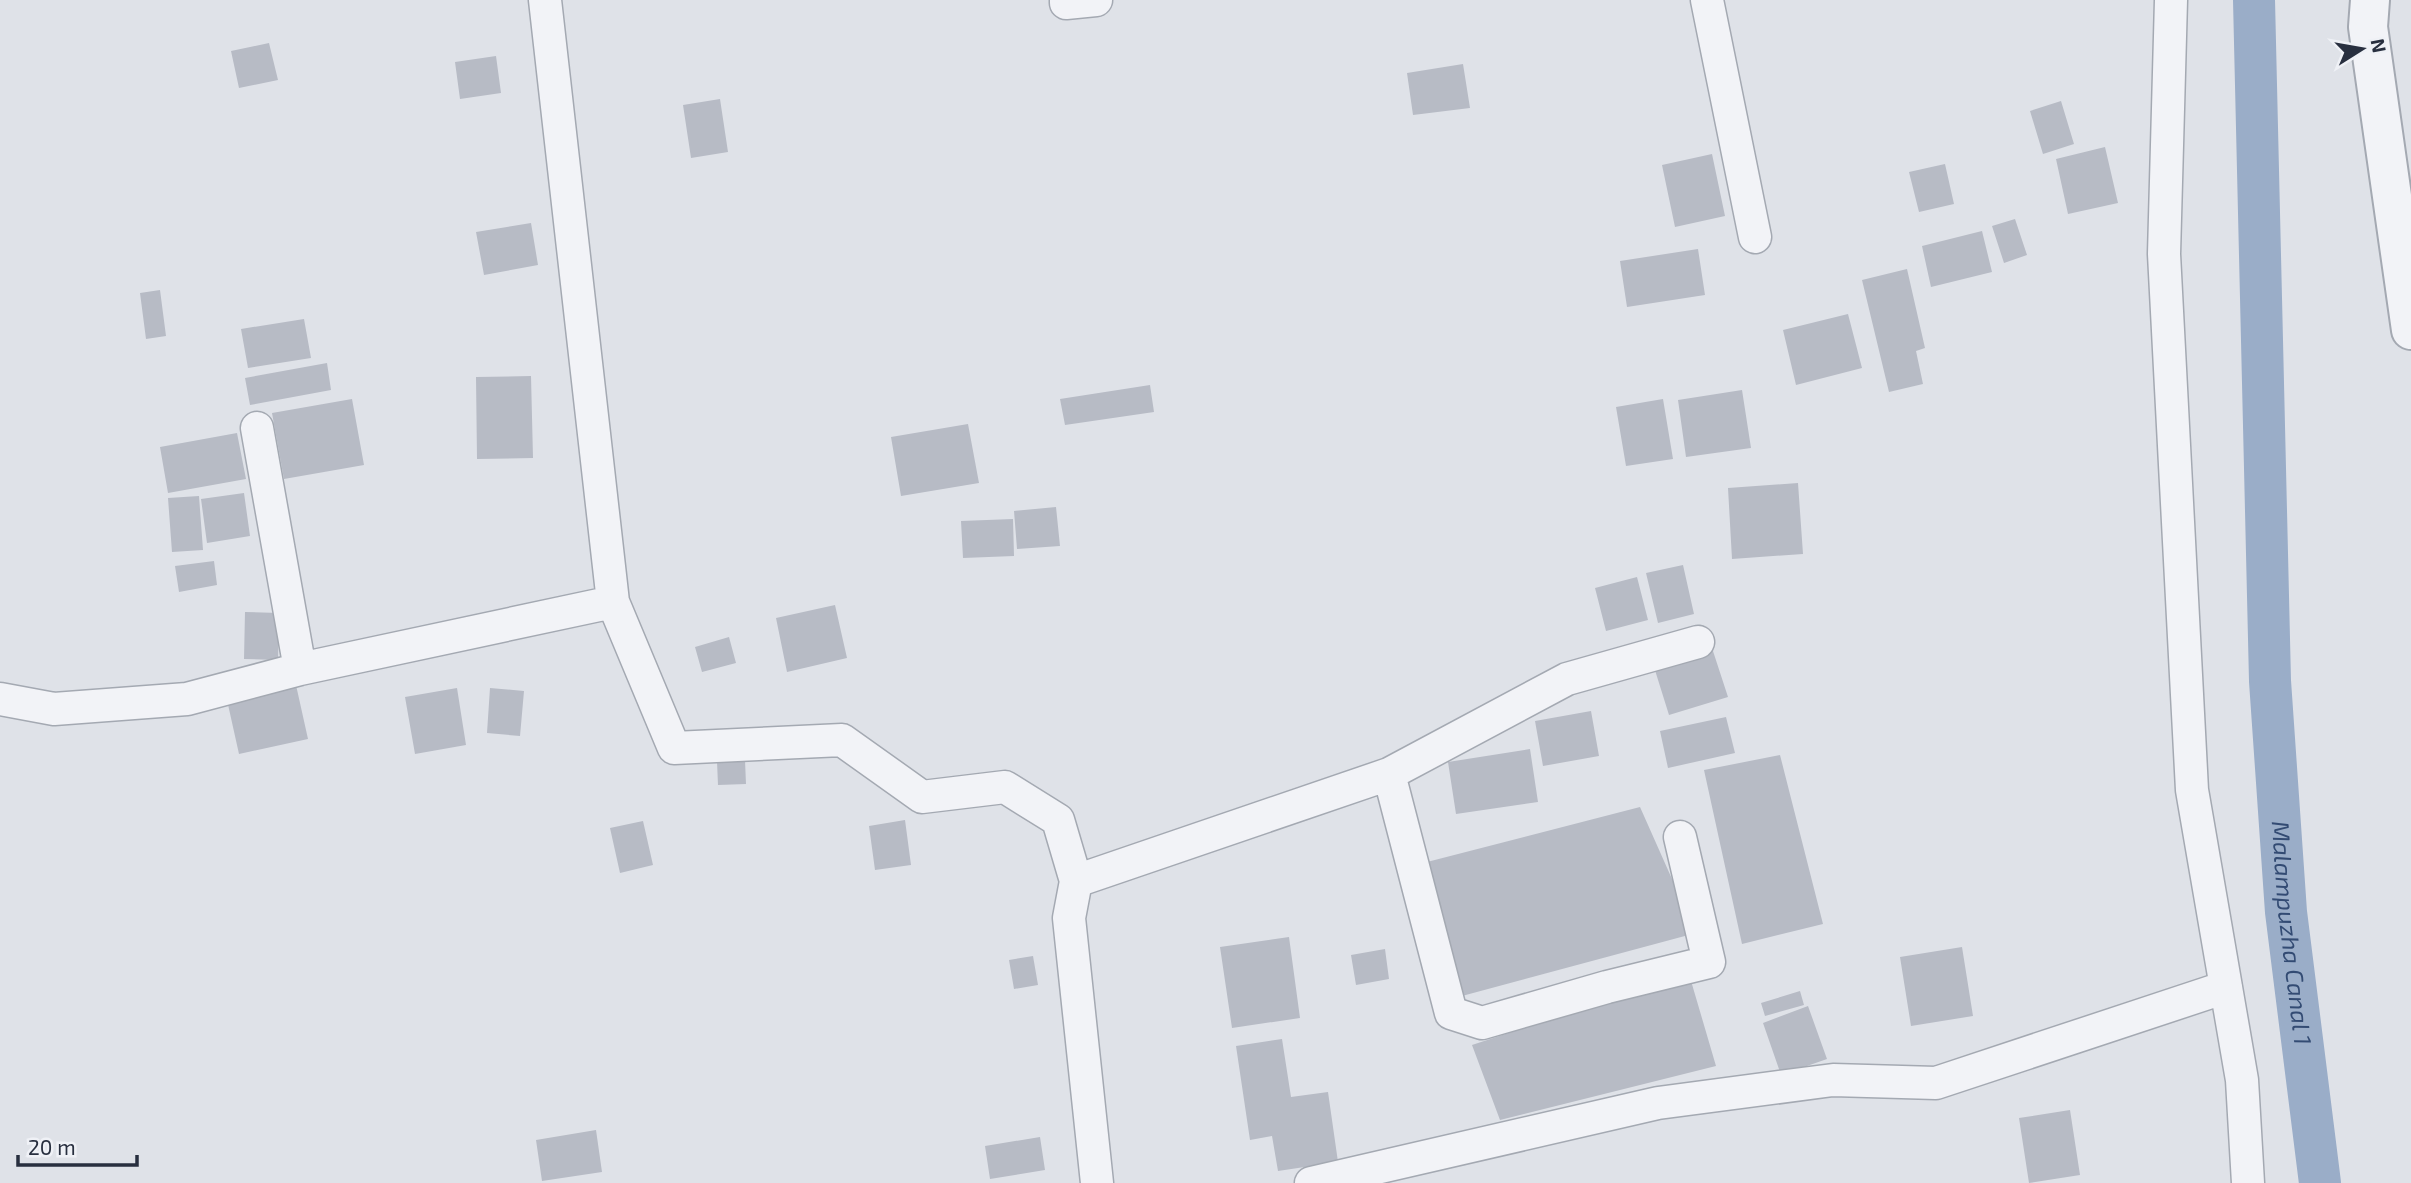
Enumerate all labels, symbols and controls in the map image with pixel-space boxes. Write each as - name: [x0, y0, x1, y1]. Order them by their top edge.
- north arrow: [2327, 14, 2397, 84]
- text: N: [2367, 37, 2392, 55]
- water label: Malampuzha Canal 1: [2267, 820, 2319, 1046]
- scale bar: [18, 1124, 136, 1168]
- text: 20 m: [28, 1134, 76, 1159]

